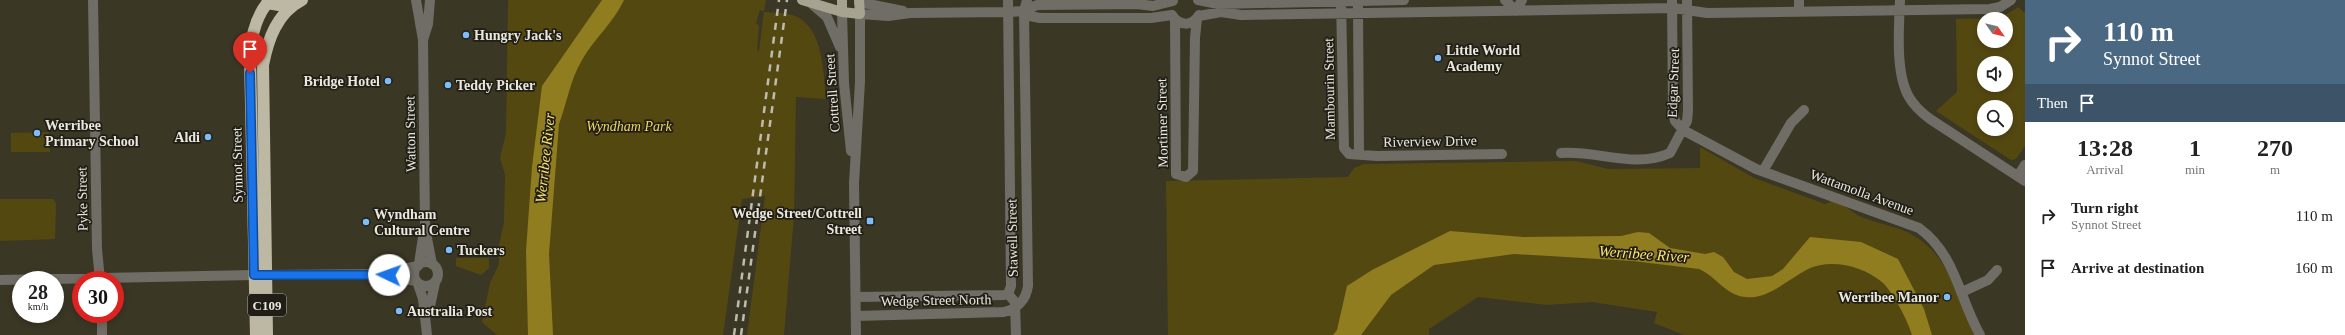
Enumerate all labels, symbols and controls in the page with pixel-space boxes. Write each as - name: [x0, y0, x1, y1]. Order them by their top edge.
- north arrow: [1977, 12, 2013, 48]
- map controls: [1977, 12, 2013, 136]
- icon: right: [2037, 16, 2089, 68]
- text: 110 m: [2103, 16, 2174, 47]
- place label: Hungry Jack's: [474, 28, 562, 43]
- marker: Hungry Jack's: [461, 30, 471, 40]
- pin: [233, 32, 267, 73]
- icon: arrive: [239, 38, 261, 60]
- street label: Mambourin Street: [1321, 38, 1338, 140]
- place label: Little World Academy: [1446, 43, 1520, 74]
- street label: Edgar Street: [1665, 48, 1682, 118]
- text: Synnot Street: [2103, 49, 2201, 69]
- street label: Cottrell Street: [822, 53, 843, 133]
- marker: Little World Academy: [1433, 53, 1443, 63]
- button: sound: [1977, 56, 2013, 92]
- place label: Bridge Hotel: [303, 74, 380, 89]
- marker: Bridge Hotel: [383, 76, 393, 86]
- place label: Teddy Picker: [456, 78, 535, 93]
- street label: Mortimer Street: [1154, 78, 1171, 168]
- marker: Teddy Picker: [443, 80, 453, 90]
- icon: arrive: [2076, 92, 2098, 114]
- text: Then: [2037, 95, 2068, 111]
- street label: Watton Street: [402, 96, 419, 172]
- button: search: [1977, 100, 2013, 136]
- water label: Werribee River: [532, 112, 558, 204]
- place label: Werribee Primary School: [45, 118, 139, 149]
- park label: Wyndham Park: [586, 119, 672, 134]
- street label: Synnot Street: [229, 127, 246, 203]
- marker: Werribee Primary School: [32, 128, 42, 138]
- place label: Aldi: [174, 130, 200, 145]
- marker: Aldi: [203, 132, 213, 142]
- street label: Riverview Drive: [1383, 133, 1477, 150]
- text: 13:28: [2077, 135, 2133, 161]
- text: 1: [2189, 135, 2201, 161]
- text: 270: [2257, 135, 2293, 161]
- text: Arrival: [2086, 162, 2124, 177]
- text: min: [2185, 162, 2205, 177]
- text: m: [2270, 162, 2280, 177]
- street label: Pyke Street: [74, 167, 91, 231]
- street label: Wattamolla Avenue: [1808, 167, 1916, 218]
- street label: Stawell Street: [1004, 199, 1021, 277]
- text: Turn right: [2071, 200, 2138, 216]
- icon: right: [2037, 205, 2059, 227]
- place label: Wedge Street/Cottrell Street: [732, 206, 862, 237]
- place label: Wyndham Cultural Centre: [374, 207, 470, 238]
- text: 110 m: [2296, 208, 2333, 224]
- marker: Wedge Street/Cottrell Street: [865, 216, 875, 226]
- marker: Wyndham Cultural Centre: [361, 217, 371, 227]
- text: Synnot Street: [2071, 217, 2141, 232]
- place label: Tuckers: [457, 243, 505, 258]
- water label: Werribee River: [1598, 243, 1690, 265]
- marker: Tuckers: [444, 245, 454, 255]
- position arrow: [368, 254, 410, 296]
- icon: arrive: [2037, 257, 2059, 279]
- text: Arrive at destination: [2071, 260, 2204, 276]
- text: 160 m: [2295, 260, 2333, 276]
- speed limit sign: 30: [72, 271, 124, 323]
- text: 28: [28, 281, 48, 303]
- place label: Werribee Manor: [1838, 290, 1939, 305]
- street label: Wedge Street North: [880, 292, 992, 309]
- marker: Werribee Manor: [1942, 292, 1952, 302]
- road number: C109: [248, 294, 286, 316]
- text: km/h: [28, 301, 48, 312]
- place label: Australia Post: [407, 304, 493, 319]
- marker: Australia Post: [394, 306, 404, 316]

